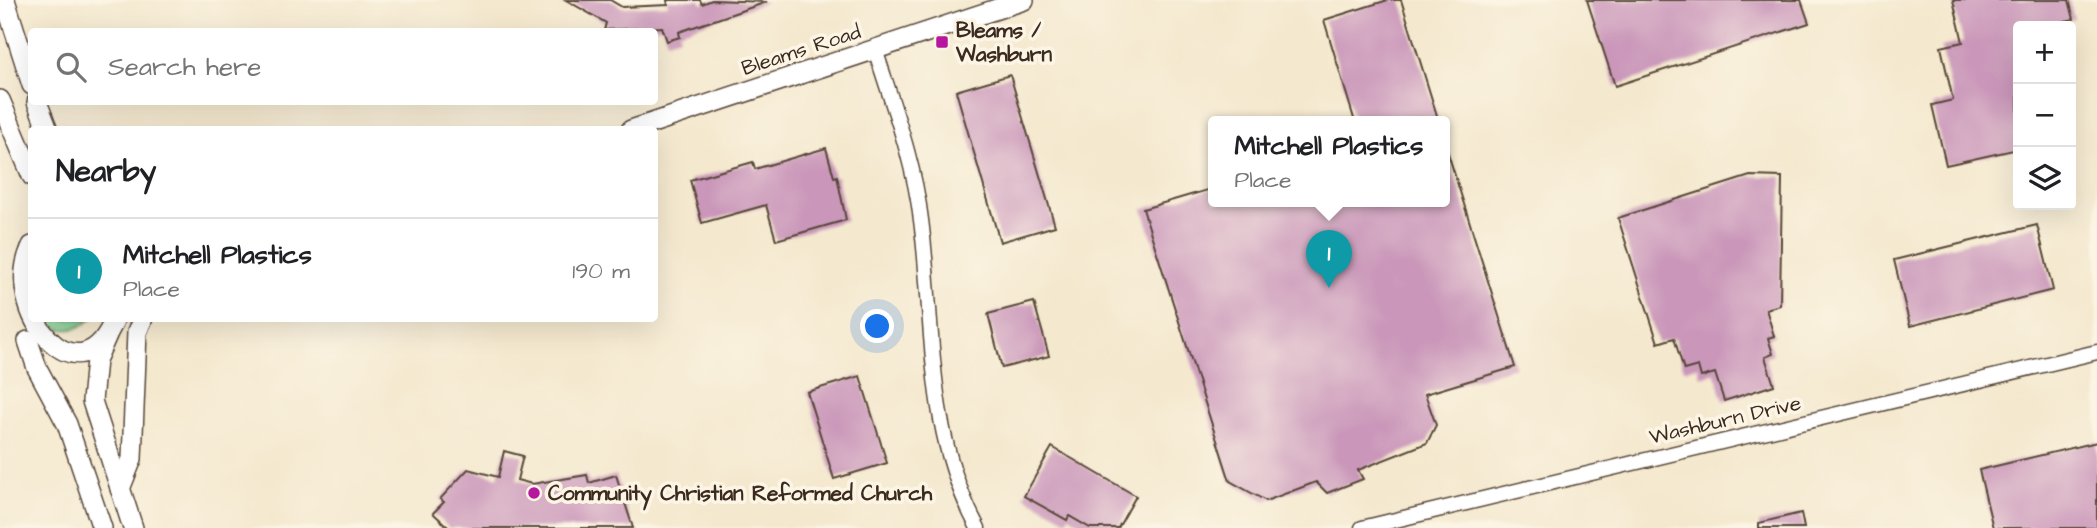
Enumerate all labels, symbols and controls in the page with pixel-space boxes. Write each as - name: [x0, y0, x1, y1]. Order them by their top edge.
- place label: Bleams / Washburn: [955, 16, 1052, 69]
- street label: Bleams Road: [738, 17, 865, 83]
- map controls: [2013, 21, 2076, 210]
- button: +: [2013, 21, 2076, 84]
- search box: [28, 28, 658, 105]
- marker: Bleams / Washburn: [934, 34, 950, 50]
- icon: search: [52, 48, 90, 86]
- text: Search here: [108, 49, 261, 85]
- button: −: [2013, 84, 2076, 147]
- popup: [1208, 116, 1450, 207]
- text: Mitchell Plastics: [1235, 128, 1423, 164]
- button: layers: [2013, 147, 2076, 210]
- text: Nearby: [56, 151, 156, 193]
- text: Place: [1235, 164, 1292, 196]
- pin: 1: [1306, 230, 1352, 288]
- text: Mitchell Plastics: [123, 237, 312, 273]
- text: 1: [78, 255, 80, 287]
- text: 190 m: [572, 255, 630, 287]
- text: Place: [123, 273, 180, 305]
- your location: [860, 309, 894, 343]
- street label: Washburn Drive: [1646, 388, 1804, 452]
- place label: Community Christian Reformed Church: [548, 479, 933, 511]
- marker: Community Christian Reformed Church: [526, 485, 542, 501]

